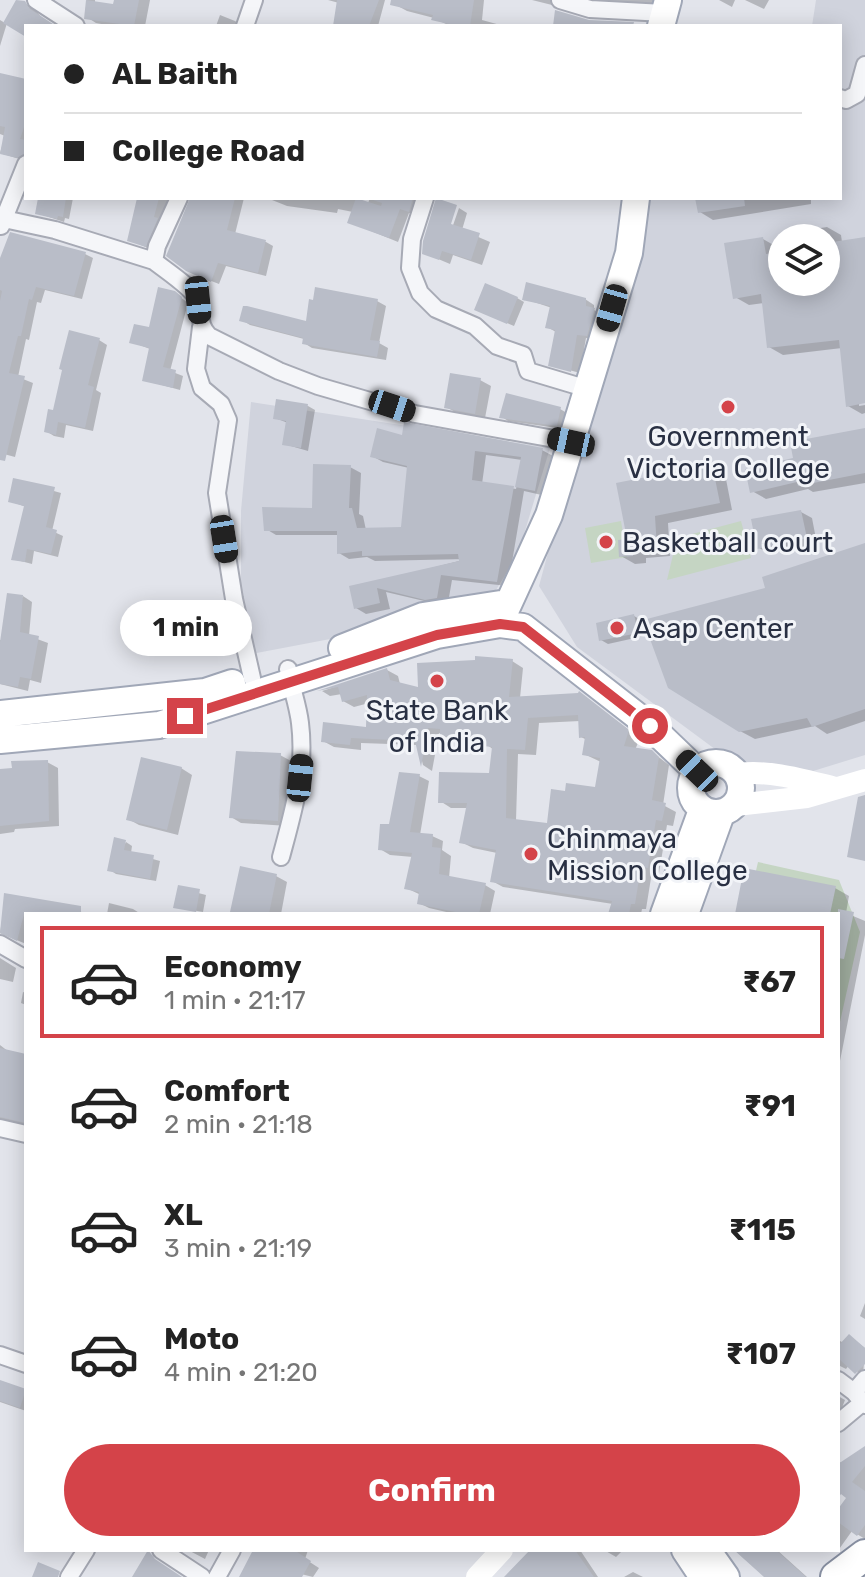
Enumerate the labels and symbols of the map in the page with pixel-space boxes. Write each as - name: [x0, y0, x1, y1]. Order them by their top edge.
- car: [184, 275, 212, 325]
- car: [594, 282, 630, 334]
- car: [365, 387, 419, 425]
- marker: Government Victoria College: [719, 398, 737, 416]
- place label: Government Victoria College: [626, 420, 830, 485]
- car: [545, 425, 597, 459]
- car: [208, 513, 240, 565]
- place label: Basketball court: [622, 526, 833, 559]
- marker: Basketball court: [597, 533, 615, 551]
- callout: 1 min: [119, 600, 251, 656]
- place label: Asap Center: [633, 612, 794, 645]
- marker: Asap Center: [608, 619, 626, 637]
- marker: State Bank of India: [428, 672, 446, 690]
- place label: State Bank of India: [366, 694, 509, 759]
- route end: [167, 698, 203, 734]
- route start: [632, 708, 668, 744]
- car: [671, 746, 723, 796]
- car: [286, 753, 314, 803]
- place label: Chinmaya Mission College: [547, 822, 748, 887]
- marker: Chinmaya Mission College: [522, 845, 540, 863]

